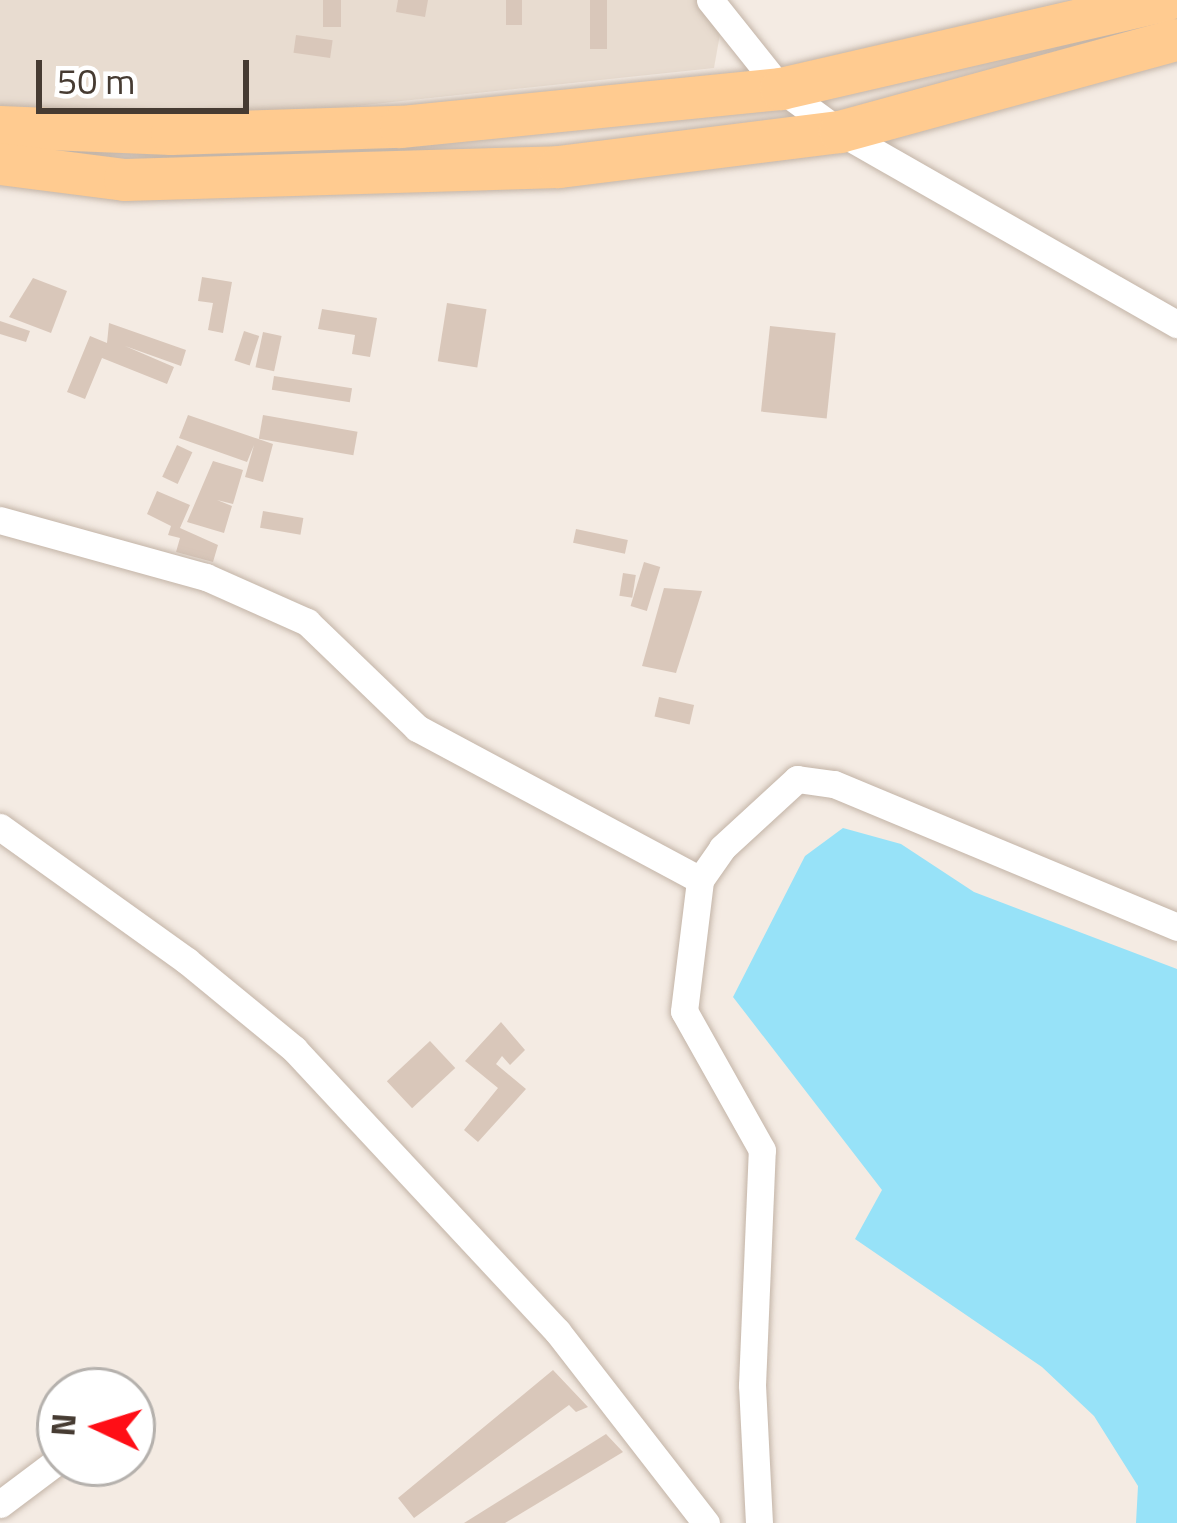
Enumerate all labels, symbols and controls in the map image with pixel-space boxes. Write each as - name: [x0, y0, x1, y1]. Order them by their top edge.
- scale bar: [42, 36, 255, 110]
- text: 50 m: [57, 53, 135, 108]
- north arrow: [36, 1367, 156, 1487]
- text: N: [37, 1412, 89, 1438]

